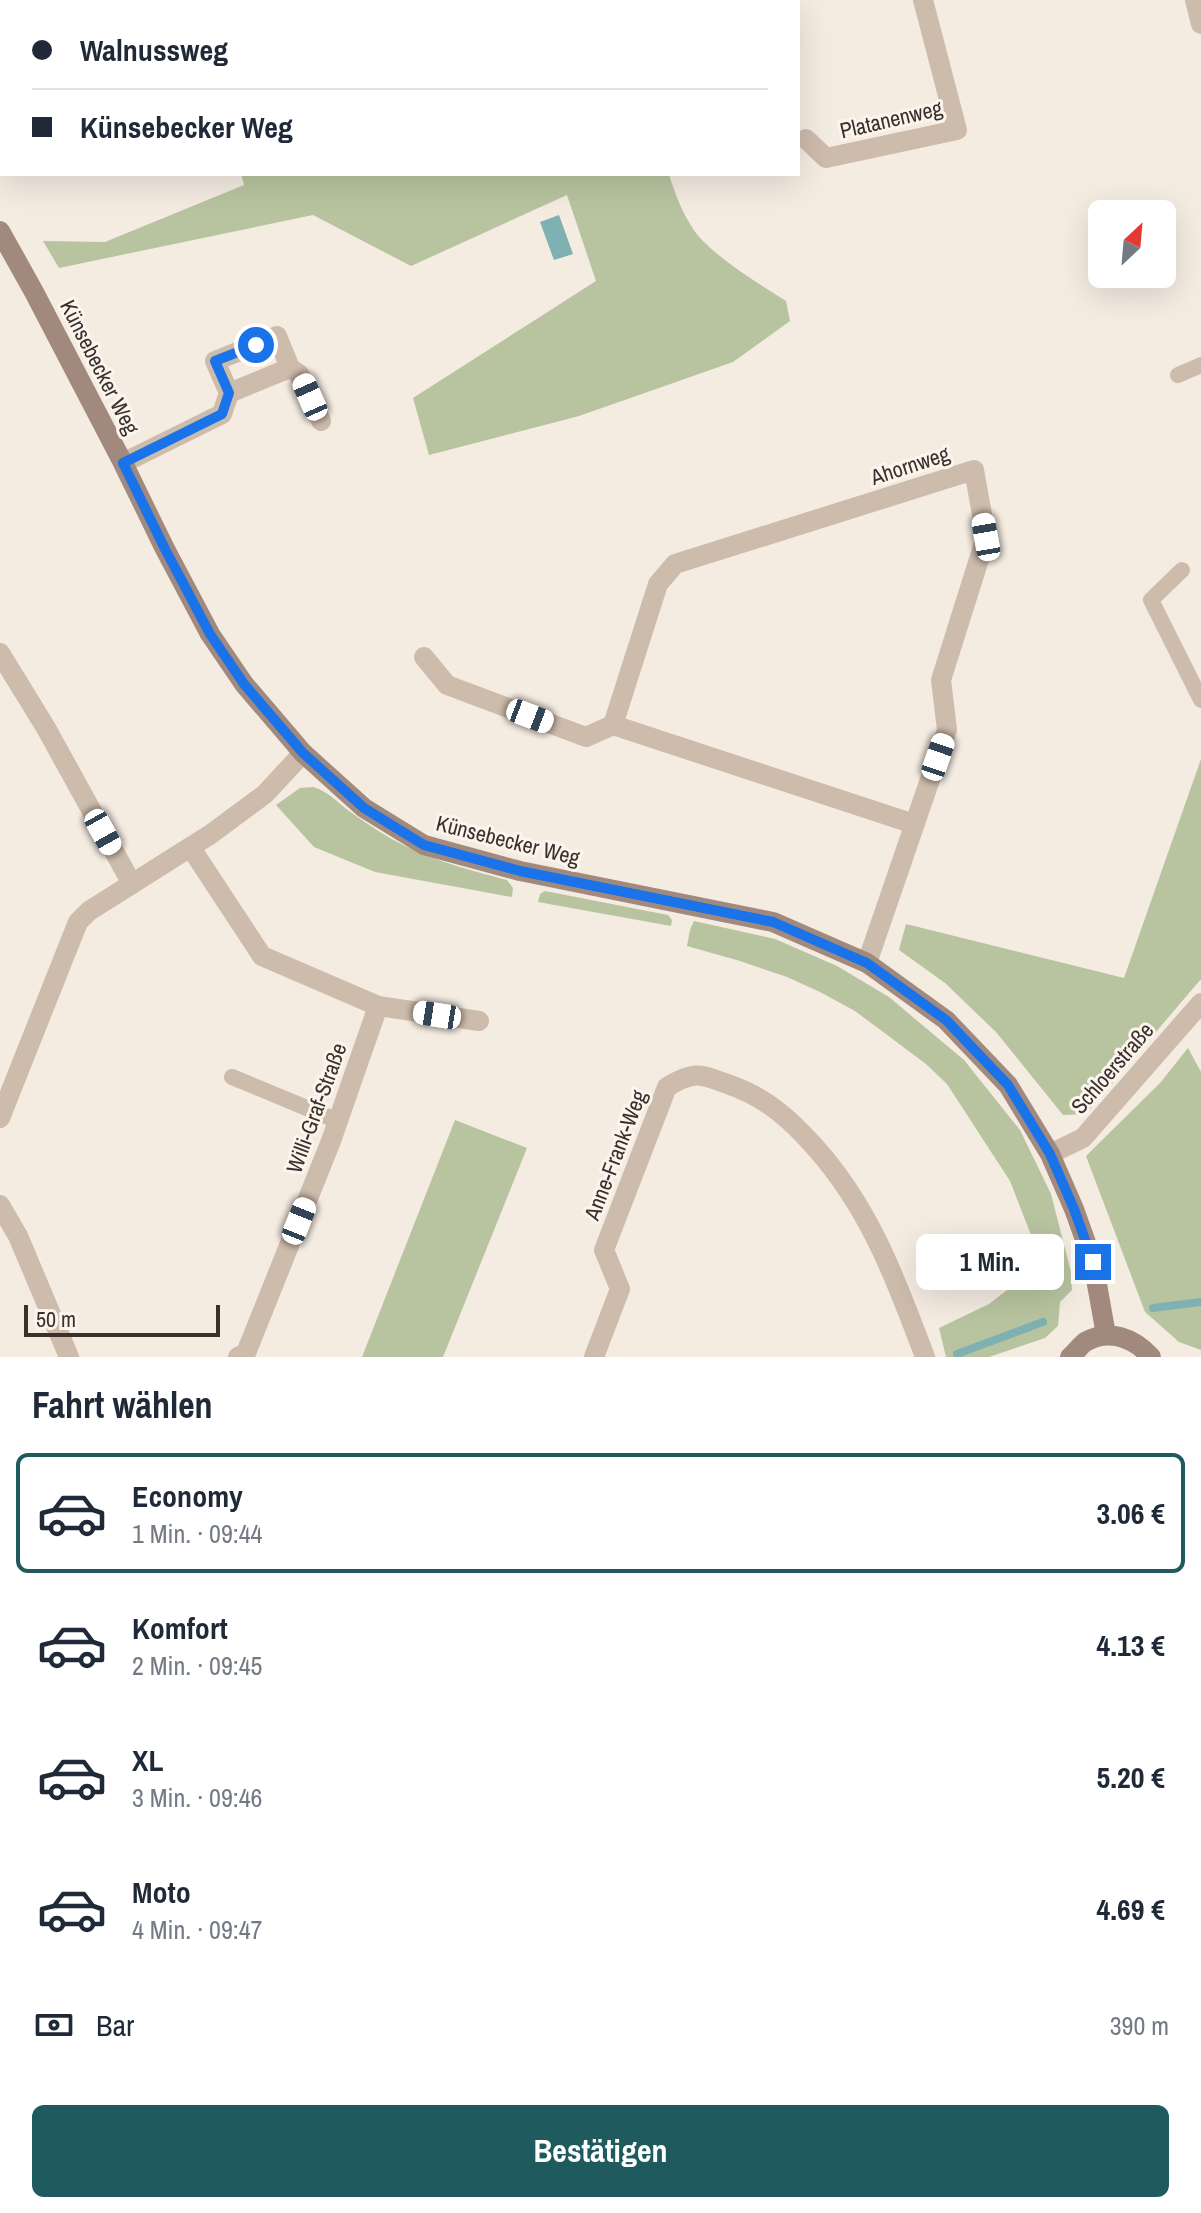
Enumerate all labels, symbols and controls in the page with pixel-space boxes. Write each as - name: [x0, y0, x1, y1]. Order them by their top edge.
- text: Walnussweg: [80, 30, 228, 70]
- street label: Platanenweg: [837, 93, 945, 145]
- text: Künsebecker Weg: [80, 107, 293, 147]
- north arrow: [1088, 200, 1176, 288]
- map controls: [1088, 200, 1176, 288]
- street label: Künsebecker Weg: [53, 295, 147, 439]
- route start: [238, 327, 274, 363]
- car: [289, 370, 331, 424]
- street label: Ahornweg: [866, 438, 953, 492]
- car: [970, 511, 1002, 563]
- car: [503, 696, 557, 736]
- car: [919, 730, 957, 784]
- car: [81, 805, 125, 859]
- street label: Künsebecker Weg: [433, 808, 583, 872]
- car: [411, 999, 463, 1031]
- street label: Schloerstraße: [1064, 1016, 1160, 1120]
- street label: Willi-Graf-Straße: [279, 1039, 353, 1177]
- street label: Anne-Frank-Weg: [576, 1086, 654, 1225]
- car: [279, 1194, 319, 1248]
- callout: 1 Min.: [917, 1234, 1065, 1290]
- text: 1 Min.: [960, 1244, 1020, 1279]
- route end: [1075, 1244, 1111, 1280]
- scale bar: [24, 1301, 220, 1337]
- text: 50 m: [36, 1304, 76, 1334]
- text: Fahrt wählen: [32, 1381, 213, 1429]
- text: Economy: [132, 1476, 243, 1516]
- icon: car: [36, 1477, 108, 1549]
- text: 3.06 €: [1097, 1493, 1165, 1533]
- text: 1 Min. · 09:44: [132, 1516, 262, 1551]
- text: Komfort: [132, 1608, 228, 1648]
- icon: car: [36, 1609, 108, 1681]
- text: 4.13 €: [1097, 1625, 1165, 1665]
- text: 2 Min. · 09:45: [132, 1648, 262, 1683]
- text: XL: [132, 1740, 163, 1780]
- icon: car: [36, 1741, 108, 1813]
- text: 5.20 €: [1097, 1757, 1165, 1797]
- text: 3 Min. · 09:46: [132, 1780, 262, 1815]
- text: Moto: [132, 1872, 191, 1912]
- icon: car: [36, 1873, 108, 1945]
- text: 4.69 €: [1097, 1889, 1165, 1929]
- text: 4 Min. · 09:47: [132, 1912, 262, 1947]
- icon: cash: [32, 2003, 76, 2047]
- text: Bar: [96, 2005, 134, 2045]
- text: 390 m: [1110, 2008, 1169, 2043]
- button: Bestätigen: [32, 2105, 1169, 2197]

